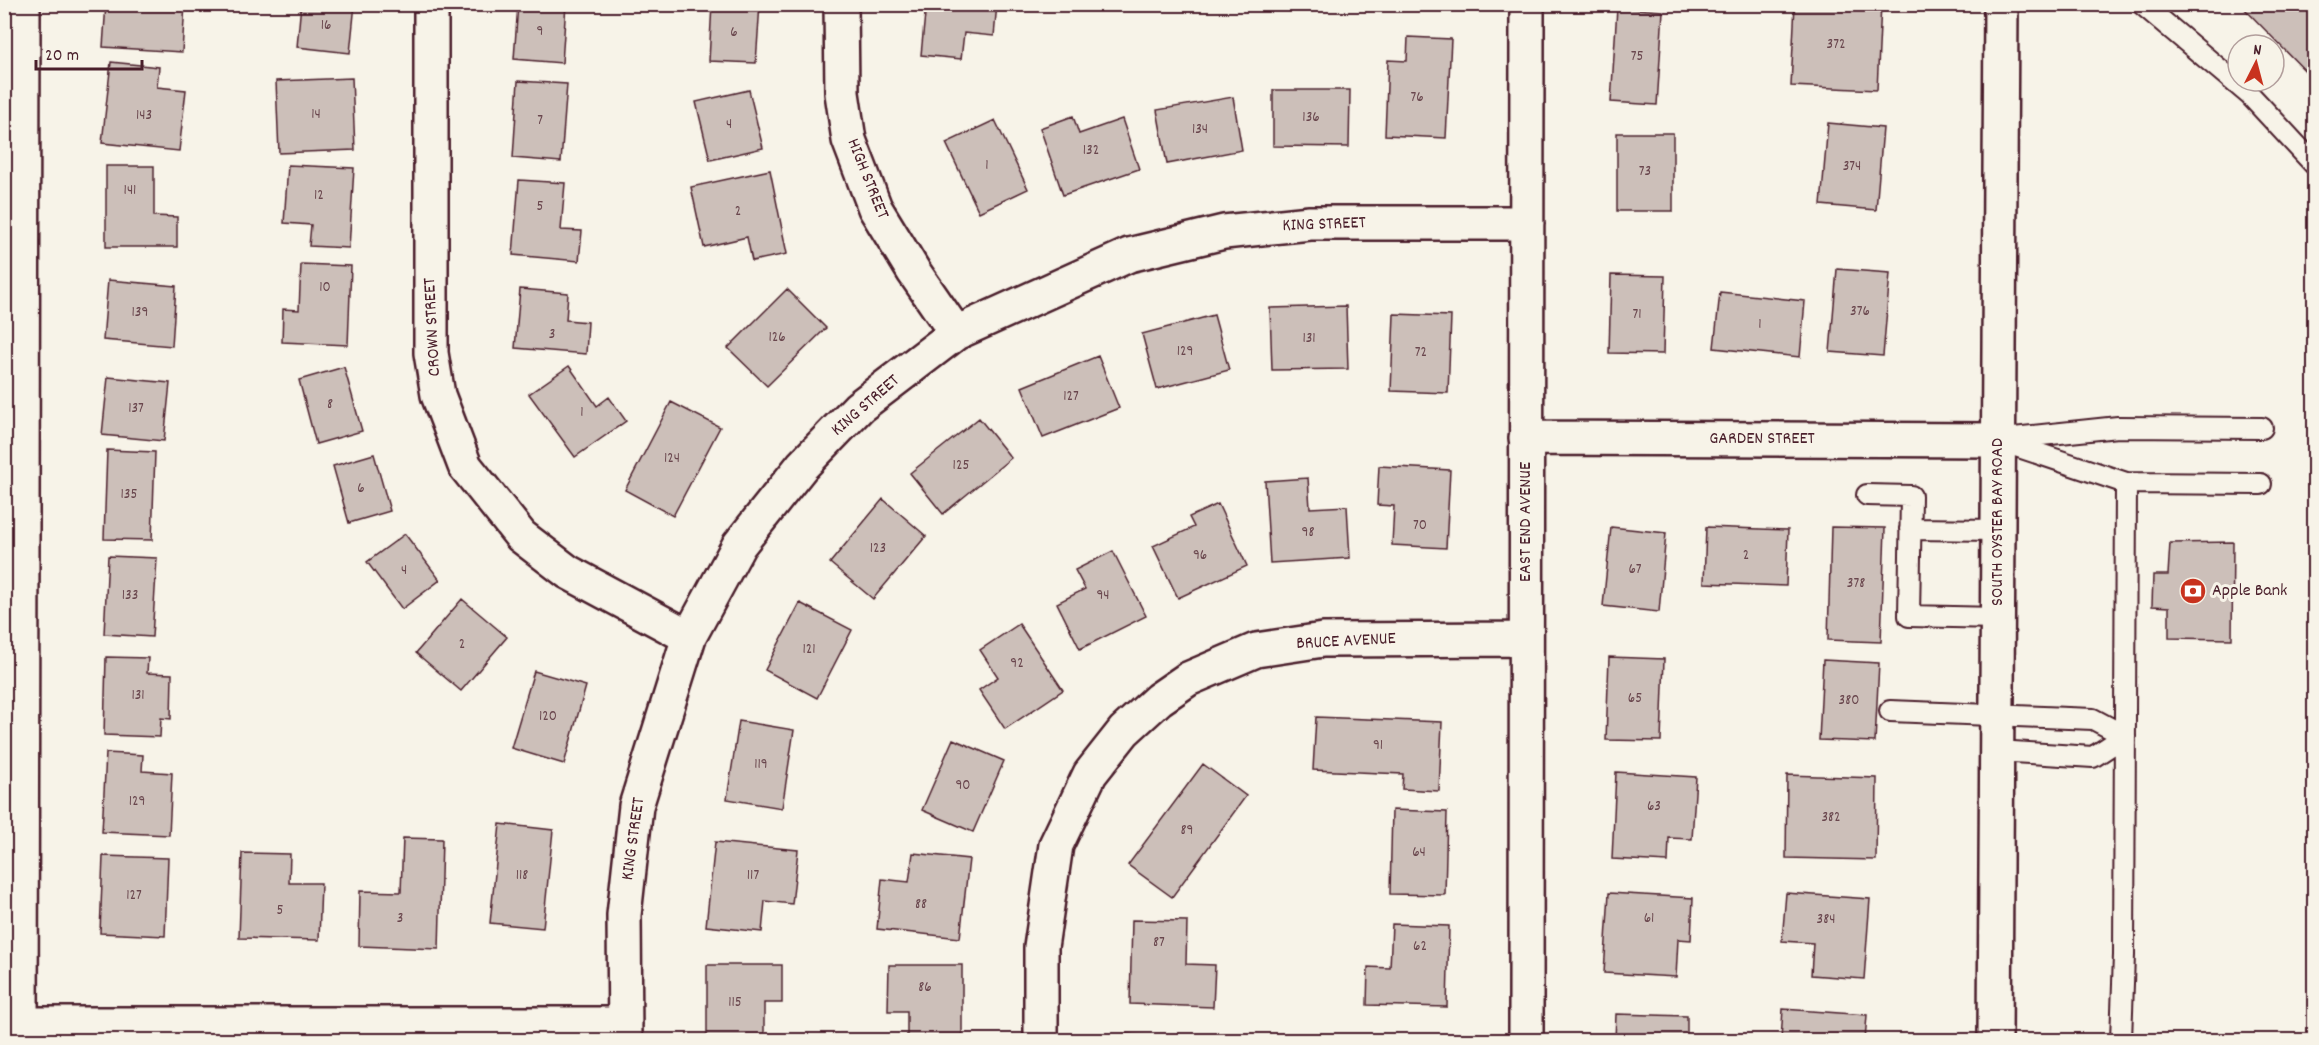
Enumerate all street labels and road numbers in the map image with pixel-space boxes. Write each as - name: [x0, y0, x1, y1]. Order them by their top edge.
- street label: HIGH STREET: [840, 135, 894, 223]
- street label: KING STREET: [1282, 211, 1366, 239]
- street label: CROWN STREET: [418, 277, 448, 377]
- street label: KING STREET: [826, 369, 906, 443]
- street label: GARDEN STREET: [1709, 427, 1815, 452]
- street label: SOUTH OYSTER BAY ROAD: [1986, 438, 2011, 606]
- street label: EAST END AVENUE: [1514, 462, 1539, 582]
- street label: BRUCE AVENUE: [1296, 627, 1396, 657]
- street label: KING STREET: [616, 796, 652, 882]

